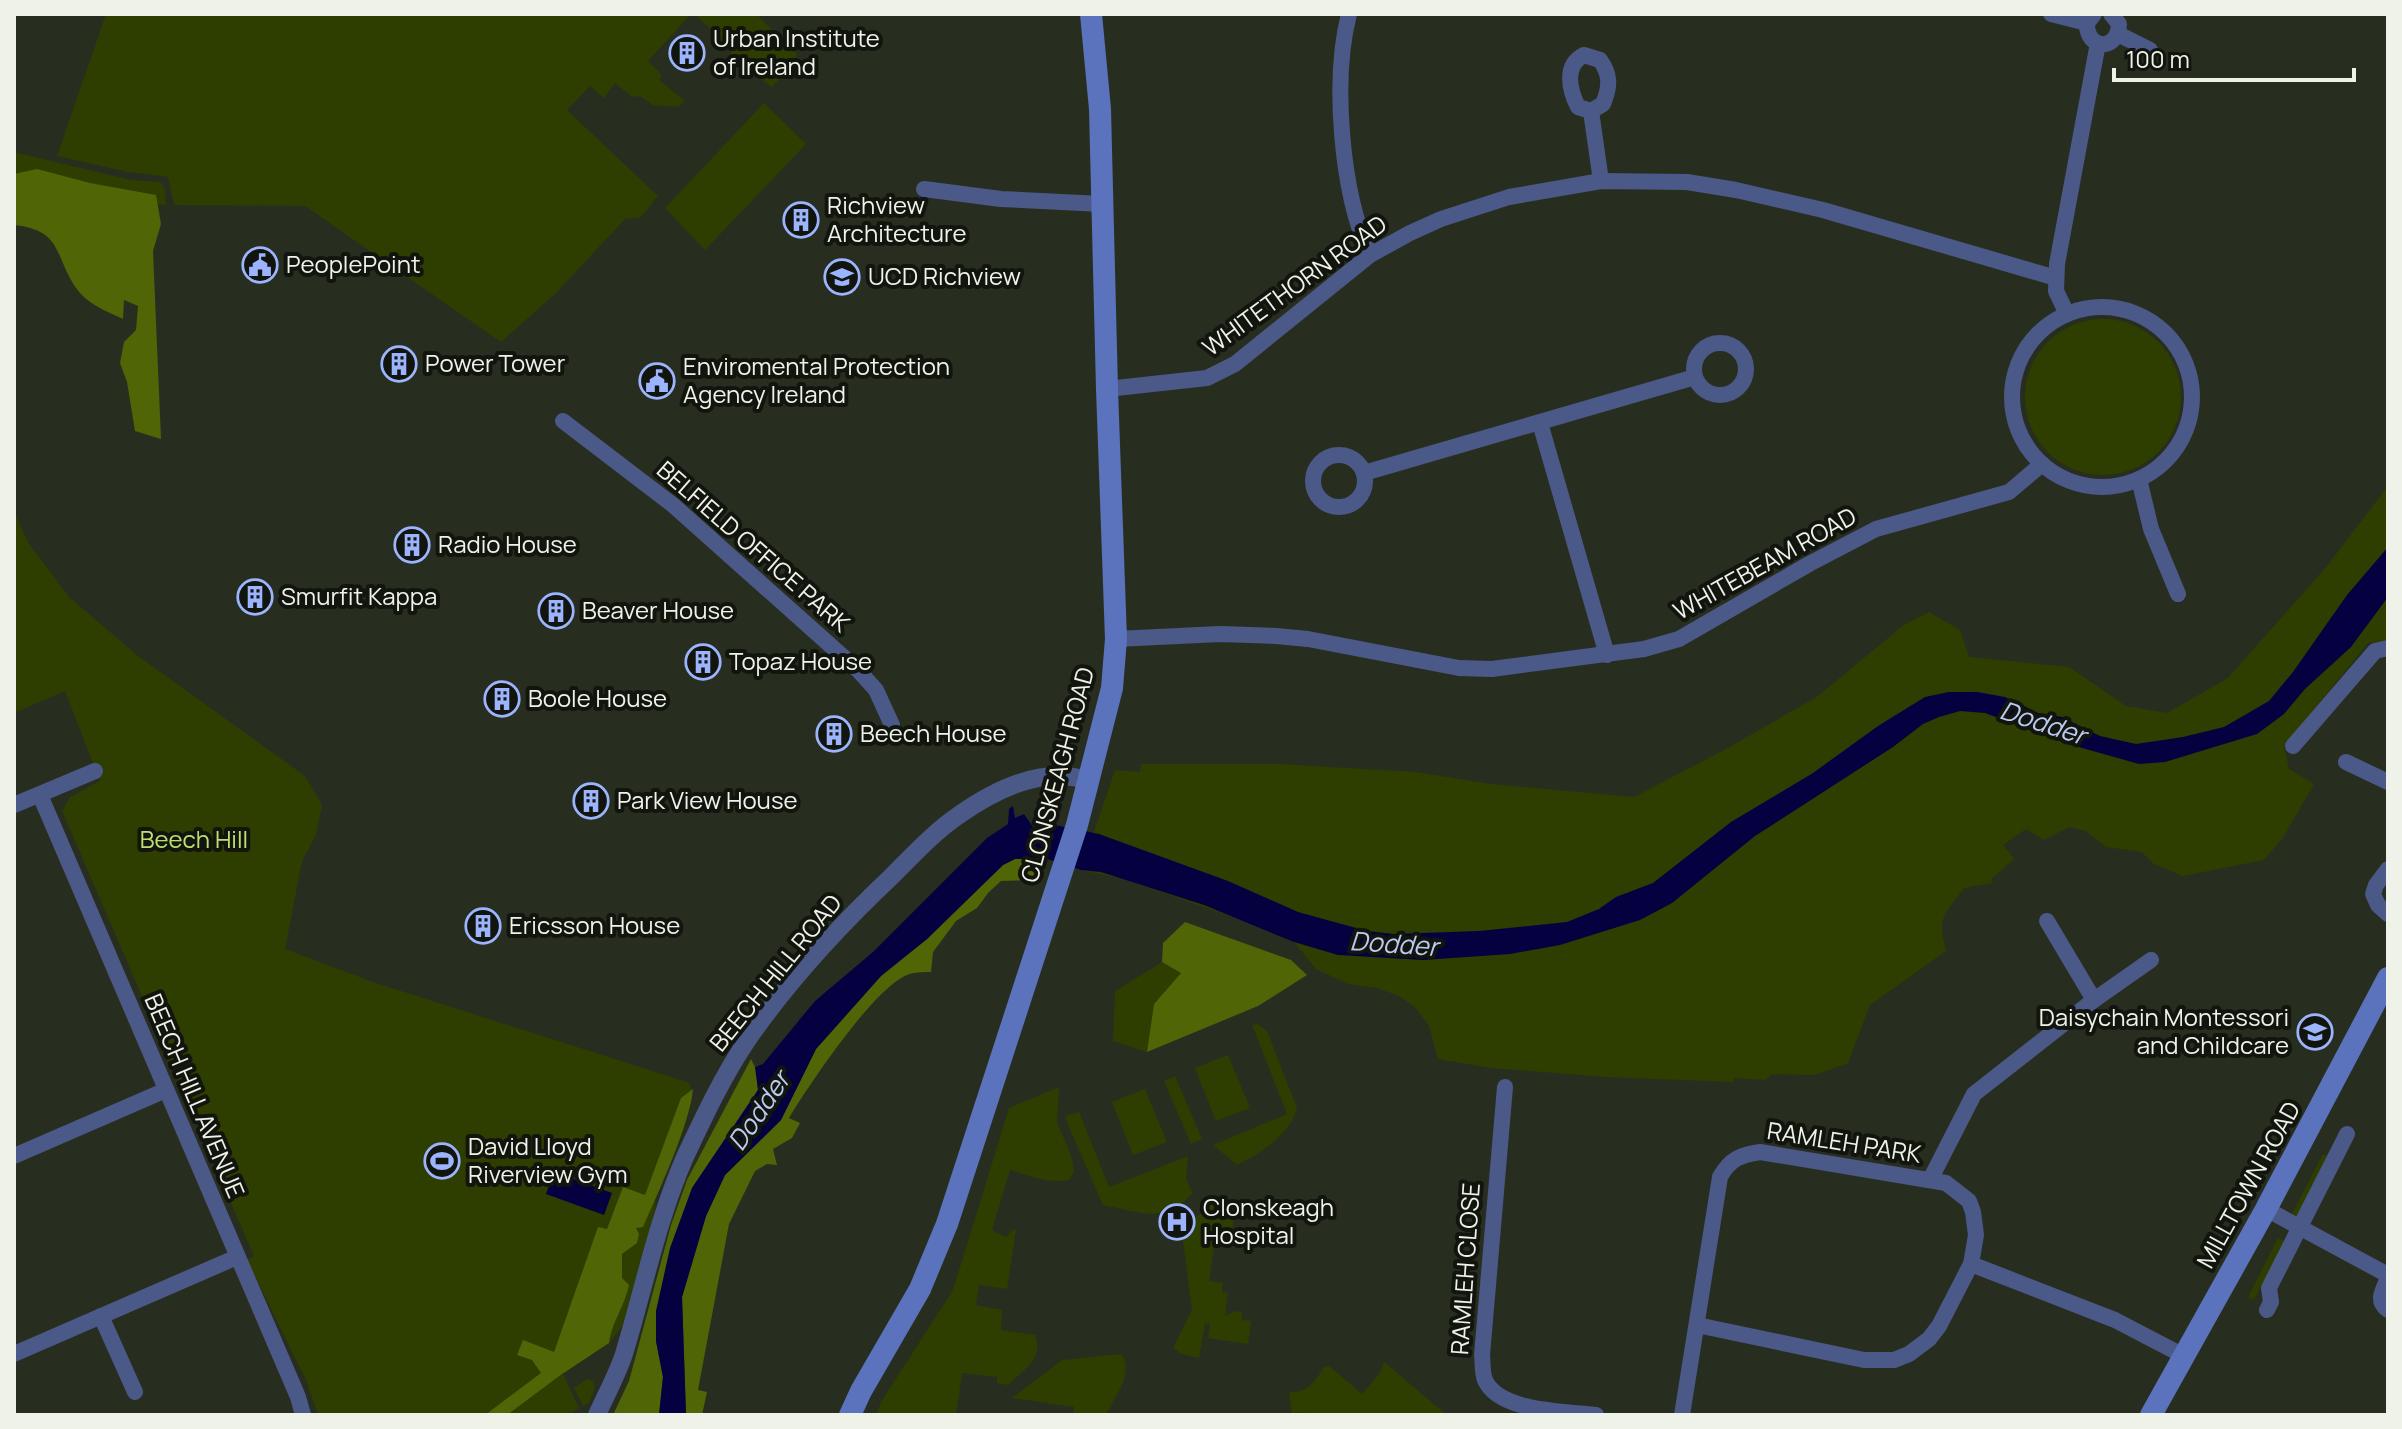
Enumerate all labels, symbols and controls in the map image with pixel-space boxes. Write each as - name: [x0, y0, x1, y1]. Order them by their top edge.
- place label: Urban Institute of Ireland: [713, 21, 880, 82]
- scale bar: [2114, 32, 2354, 82]
- building icon: Urban Institute of Ireland: [668, 34, 706, 72]
- text: 100 m: [2126, 42, 2190, 75]
- place label: Richview Architecture: [827, 188, 967, 249]
- building icon: Richview Architecture: [782, 201, 820, 239]
- street label: WHITETHORN ROAD: [1195, 207, 1393, 363]
- public building icon: PeoplePoint: [241, 246, 279, 284]
- place label: PeoplePoint: [286, 247, 421, 280]
- school or university icon: UCD Richview: [823, 258, 861, 296]
- place label: UCD Richview: [868, 259, 1021, 292]
- building icon: Power Tower: [380, 345, 418, 383]
- place label: Power Tower: [425, 346, 566, 379]
- place label: Enviromental Protection Agency Ireland: [683, 349, 950, 410]
- public building icon: Enviromental Protection Agency Ireland: [638, 362, 676, 400]
- street label: BELFIELD OFFICE PARK: [650, 453, 858, 639]
- street label: WHITEBEAM ROAD: [1667, 499, 1862, 627]
- building icon: Radio House: [393, 526, 431, 564]
- place label: Radio House: [438, 527, 577, 560]
- building icon: Smurfit Kappa: [236, 578, 274, 616]
- place label: Smurfit Kappa: [281, 579, 437, 612]
- building icon: Beaver House: [537, 592, 575, 630]
- place label: Beaver House: [582, 593, 734, 626]
- building icon: Topaz House: [684, 643, 722, 681]
- place label: Topaz House: [729, 644, 872, 677]
- street label: CLONSKEAGH ROAD: [1012, 663, 1101, 886]
- building icon: Boole House: [483, 680, 521, 718]
- place label: Boole House: [528, 681, 667, 714]
- water label: Dodder: [1996, 691, 2094, 754]
- building icon: Beech House: [815, 715, 853, 753]
- place label: Beech House: [860, 716, 1007, 749]
- building icon: Park View House: [572, 782, 610, 820]
- place label: Park View House: [617, 783, 798, 816]
- park label: Beech Hill: [140, 822, 248, 855]
- street label: BEECH HILL ROAD: [701, 887, 848, 1058]
- building icon: Ericsson House: [464, 907, 502, 945]
- place label: Ericsson House: [509, 908, 680, 941]
- water label: Dodder: [1349, 922, 1443, 964]
- street label: BEECH HILL AVENUE: [137, 988, 253, 1202]
- place label: Daisychain Montessori and Childcare: [2039, 1000, 2289, 1061]
- school or university icon: Daisychain Montessori and Childcare: [2296, 1013, 2334, 1051]
- water label: Dodder: [719, 1061, 800, 1157]
- street label: MILLTOWN ROAD: [2188, 1095, 2307, 1274]
- street label: RAMLEH PARK: [1765, 1113, 1924, 1170]
- place label: David Lloyd Riverview Gym: [468, 1129, 628, 1190]
- sports icon: David Lloyd Riverview Gym: [423, 1142, 461, 1180]
- street label: RAMLEH CLOSE: [1442, 1182, 1487, 1356]
- place label: Clonskeagh Hospital: [1203, 1190, 1334, 1251]
- hospital icon: Clonskeagh Hospital: [1158, 1203, 1196, 1241]

